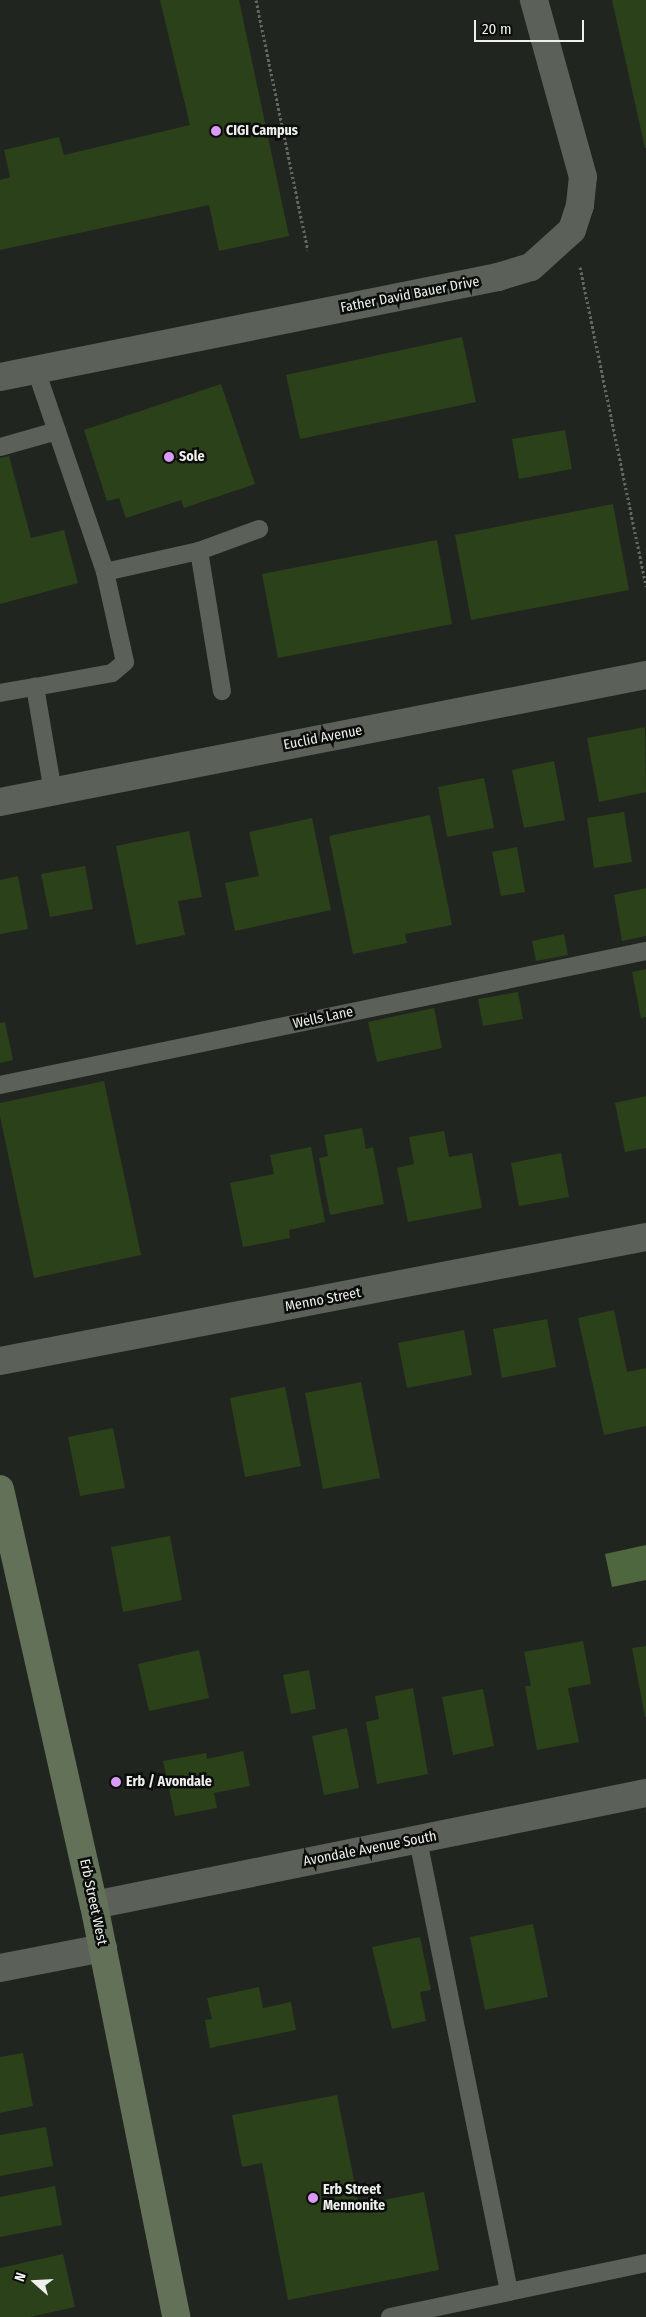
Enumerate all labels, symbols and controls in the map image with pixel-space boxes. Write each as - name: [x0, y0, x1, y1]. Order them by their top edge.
- scale bar: [476, 10, 586, 42]
- text: 20 m: [482, 20, 512, 38]
- place label: CIGI Campus: [226, 123, 298, 139]
- marker: CIGI Campus: [210, 125, 222, 137]
- street label: Father David Bauer Drive: [339, 273, 481, 317]
- place label: Sole: [179, 449, 205, 465]
- marker: Sole: [163, 451, 175, 463]
- street label: Euclid Avenue: [282, 722, 364, 754]
- street label: Wells Lane: [291, 1003, 355, 1033]
- street label: Menno Street: [284, 1284, 362, 1316]
- place label: Erb / Avondale: [126, 1774, 212, 1790]
- marker: Erb / Avondale: [110, 1776, 122, 1788]
- street label: Avondale Avenue South: [302, 1828, 438, 1870]
- street label: Erb Street West: [76, 1857, 110, 1947]
- place label: Erb Street Mennonite: [323, 2182, 385, 2214]
- marker: Erb Street Mennonite: [307, 2192, 319, 2204]
- north arrow: [10, 2257, 60, 2307]
- text: N: [11, 2270, 30, 2284]

